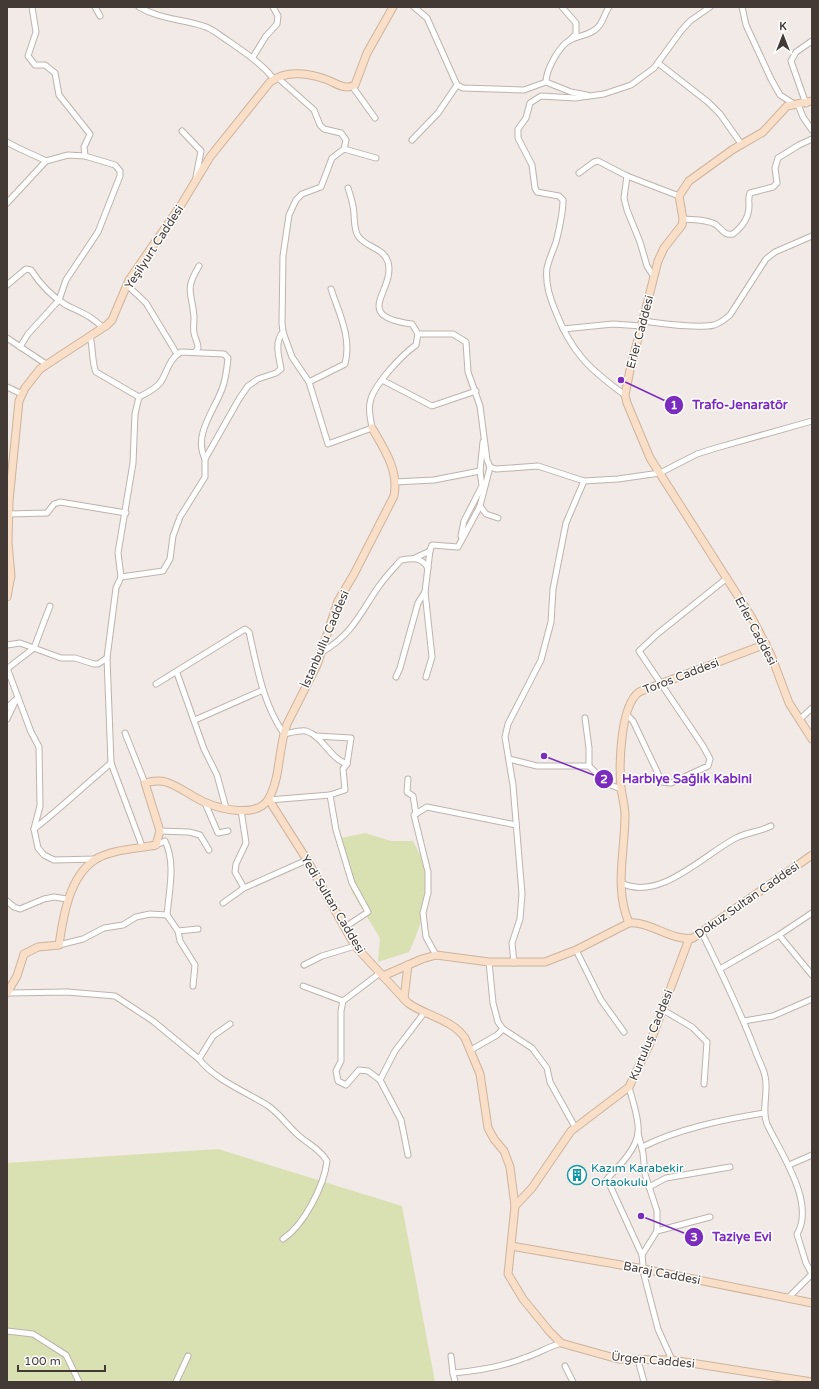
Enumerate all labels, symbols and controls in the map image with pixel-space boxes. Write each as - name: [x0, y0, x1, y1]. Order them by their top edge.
- north arrow: [763, 16, 803, 56]
- text: K: [779, 20, 787, 33]
- street label: Yeşilyurt Caddesi: [122, 202, 186, 292]
- street label: Erler Caddesi: [623, 294, 657, 370]
- callout: Trafo-Jenaratör: [664, 392, 795, 417]
- text: Trafo-Jenaratör: [691, 397, 789, 413]
- text: 1: [670, 398, 678, 412]
- street label: İstanbullu Caddesi: [298, 588, 352, 690]
- street label: Erler Caddesi: [732, 594, 780, 668]
- street label: Toros Caddesi: [641, 655, 721, 697]
- callout: Harbiye Sağlık Kabini: [594, 766, 760, 791]
- text: Harbiye Sağlık Kabini: [622, 771, 752, 787]
- text: 2: [600, 772, 608, 786]
- street label: Yedi Sultan Caddesi: [298, 852, 368, 956]
- street label: Dokuz Sultan Caddesi: [692, 859, 802, 941]
- street label: Kurtuluş Caddesi: [626, 988, 676, 1082]
- place label: Kazım Karabekir Ortaokulu: [591, 1161, 684, 1189]
- building icon: Kazım Karabekir Ortaokulu: [566, 1164, 588, 1186]
- callout: Taziye Evi: [684, 1224, 780, 1249]
- text: Taziye Evi: [711, 1229, 772, 1245]
- text: 3: [690, 1230, 698, 1244]
- street label: Baraj Caddesi: [622, 1259, 702, 1287]
- scale bar: [18, 1347, 105, 1373]
- street label: Ürgen Caddesi: [611, 1349, 695, 1371]
- text: 100 m: [24, 1354, 61, 1368]

